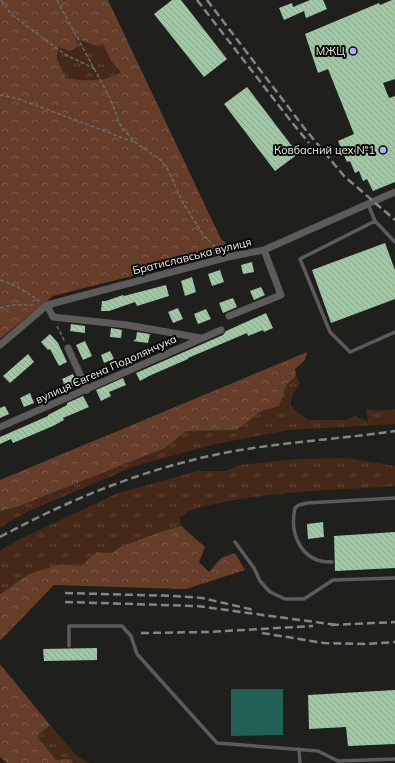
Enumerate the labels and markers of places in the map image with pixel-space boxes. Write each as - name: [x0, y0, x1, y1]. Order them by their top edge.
- place label: МЖЦ: [316, 44, 345, 58]
- marker: МЖЦ: [348, 46, 358, 56]
- place label: Ковбасний цех №1: [274, 143, 375, 157]
- marker: Ковбасний цех №1: [378, 145, 388, 155]

